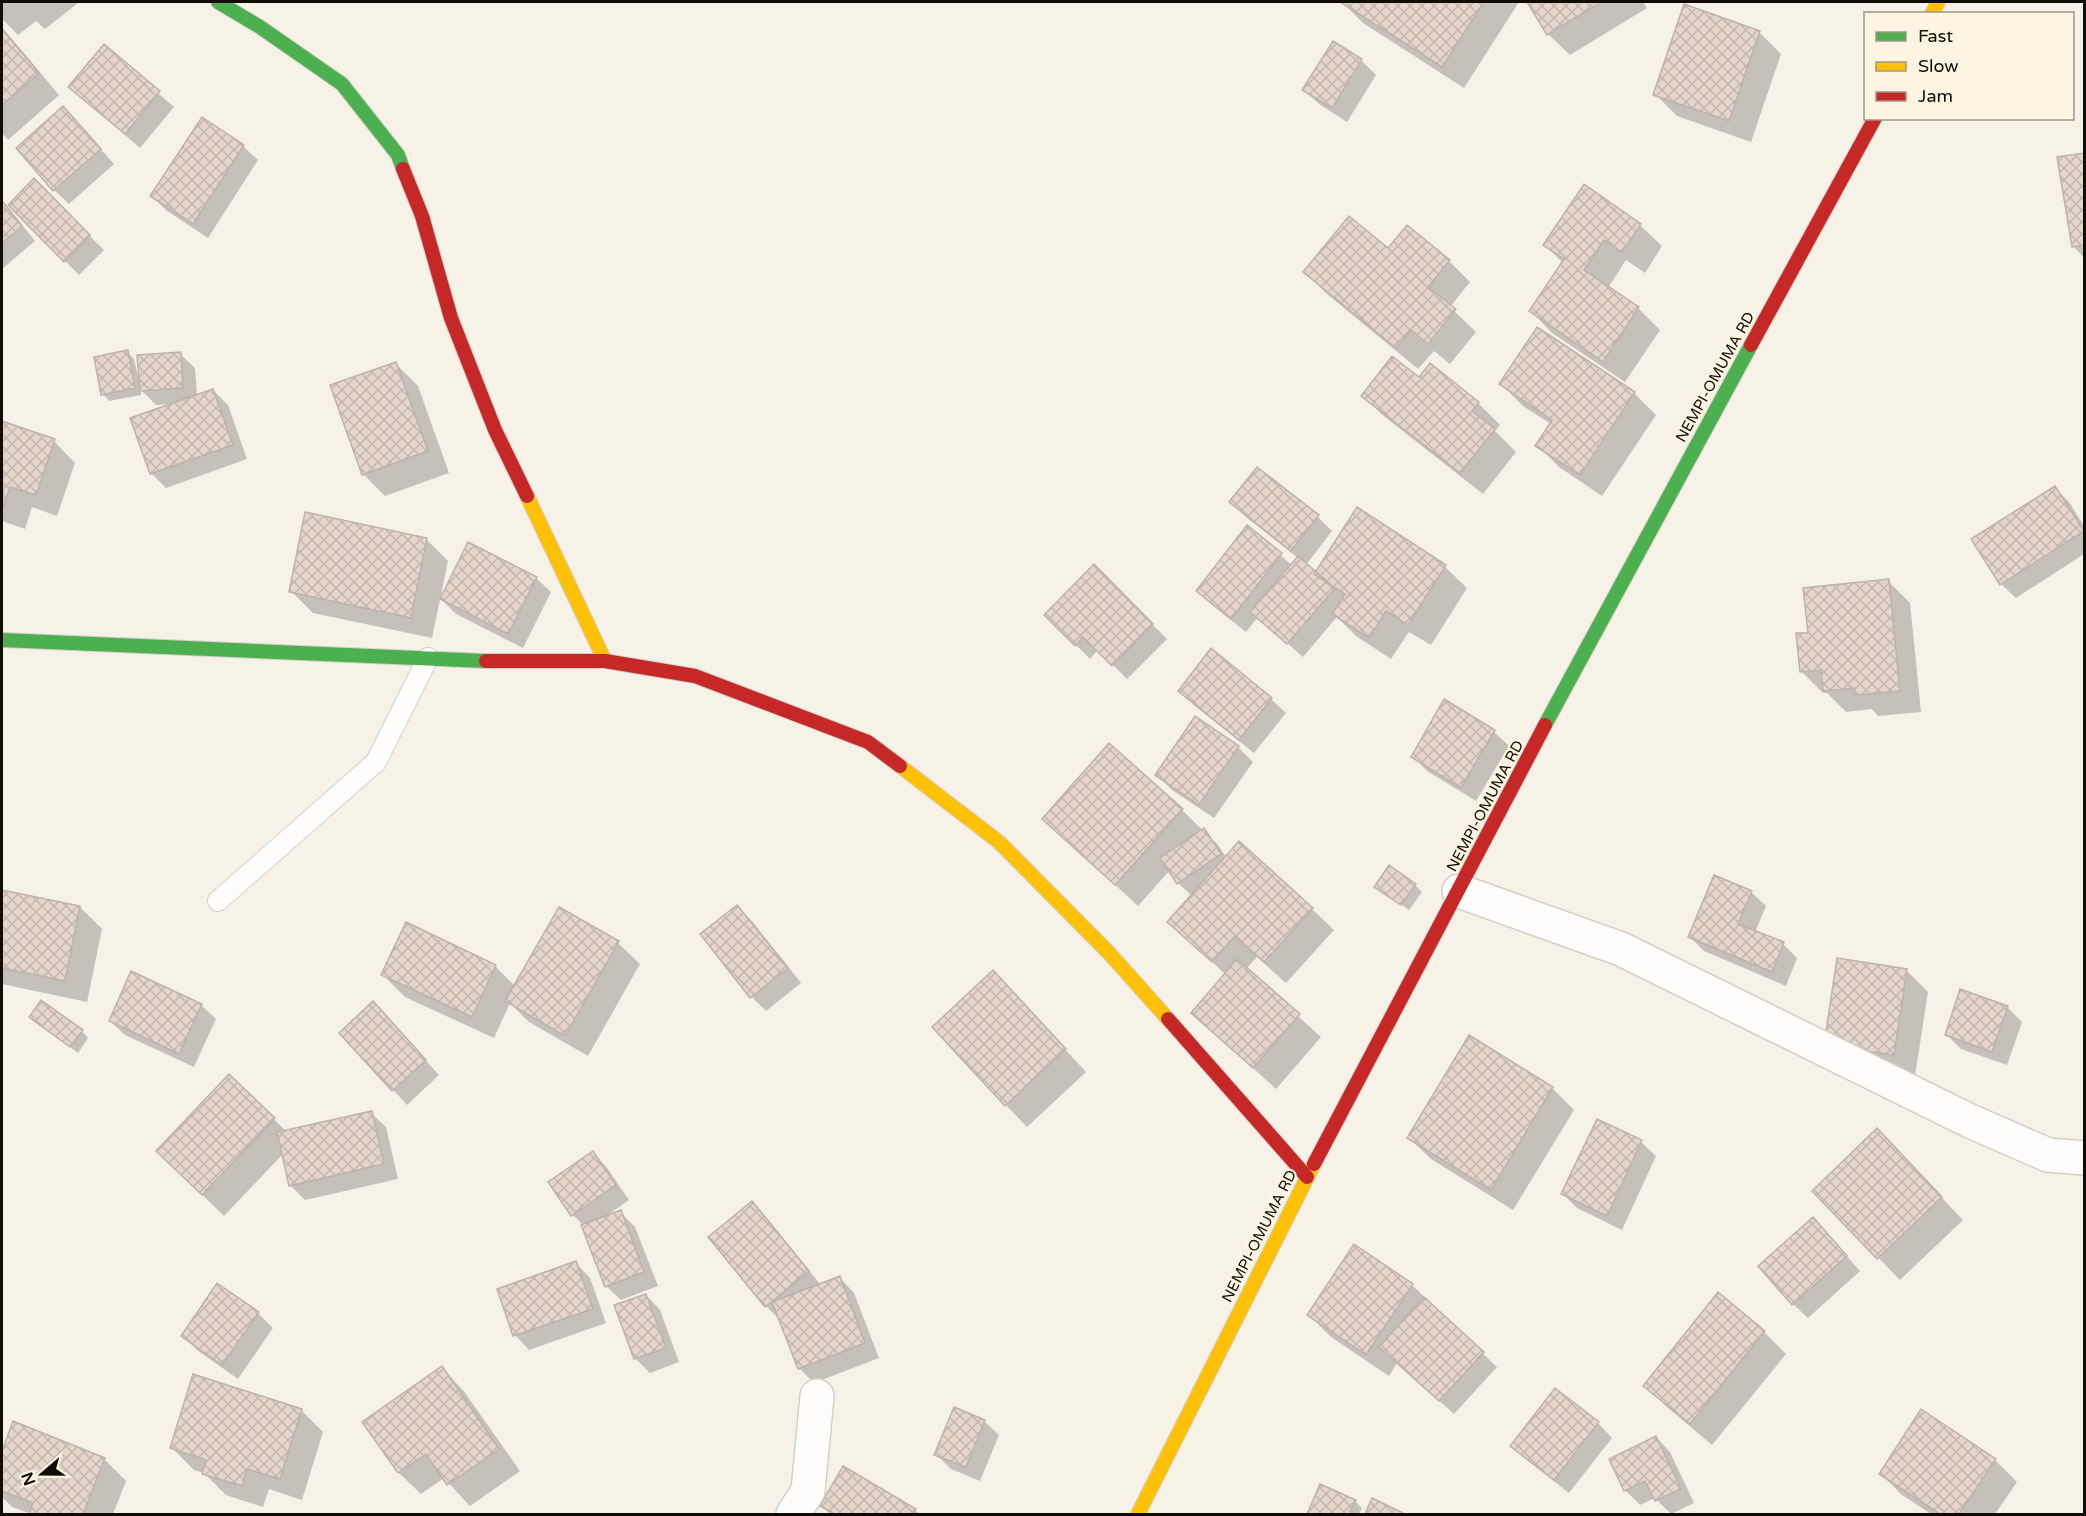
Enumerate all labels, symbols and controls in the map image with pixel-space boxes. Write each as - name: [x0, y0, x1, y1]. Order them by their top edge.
- legend: [1864, 12, 2074, 120]
- text: Fast: [1918, 25, 1953, 47]
- text: Slow: [1918, 55, 1959, 77]
- text: Jam: [1918, 85, 1953, 107]
- street label: NEMPI-OMUMA RD: [1672, 309, 1758, 445]
- street label: NEMPI-OMUMA RD: [1443, 737, 1527, 875]
- street label: NEMPI-OMUMA RD: [1218, 1167, 1300, 1305]
- north arrow: [12, 1444, 72, 1504]
- text: N: [17, 1469, 40, 1488]

